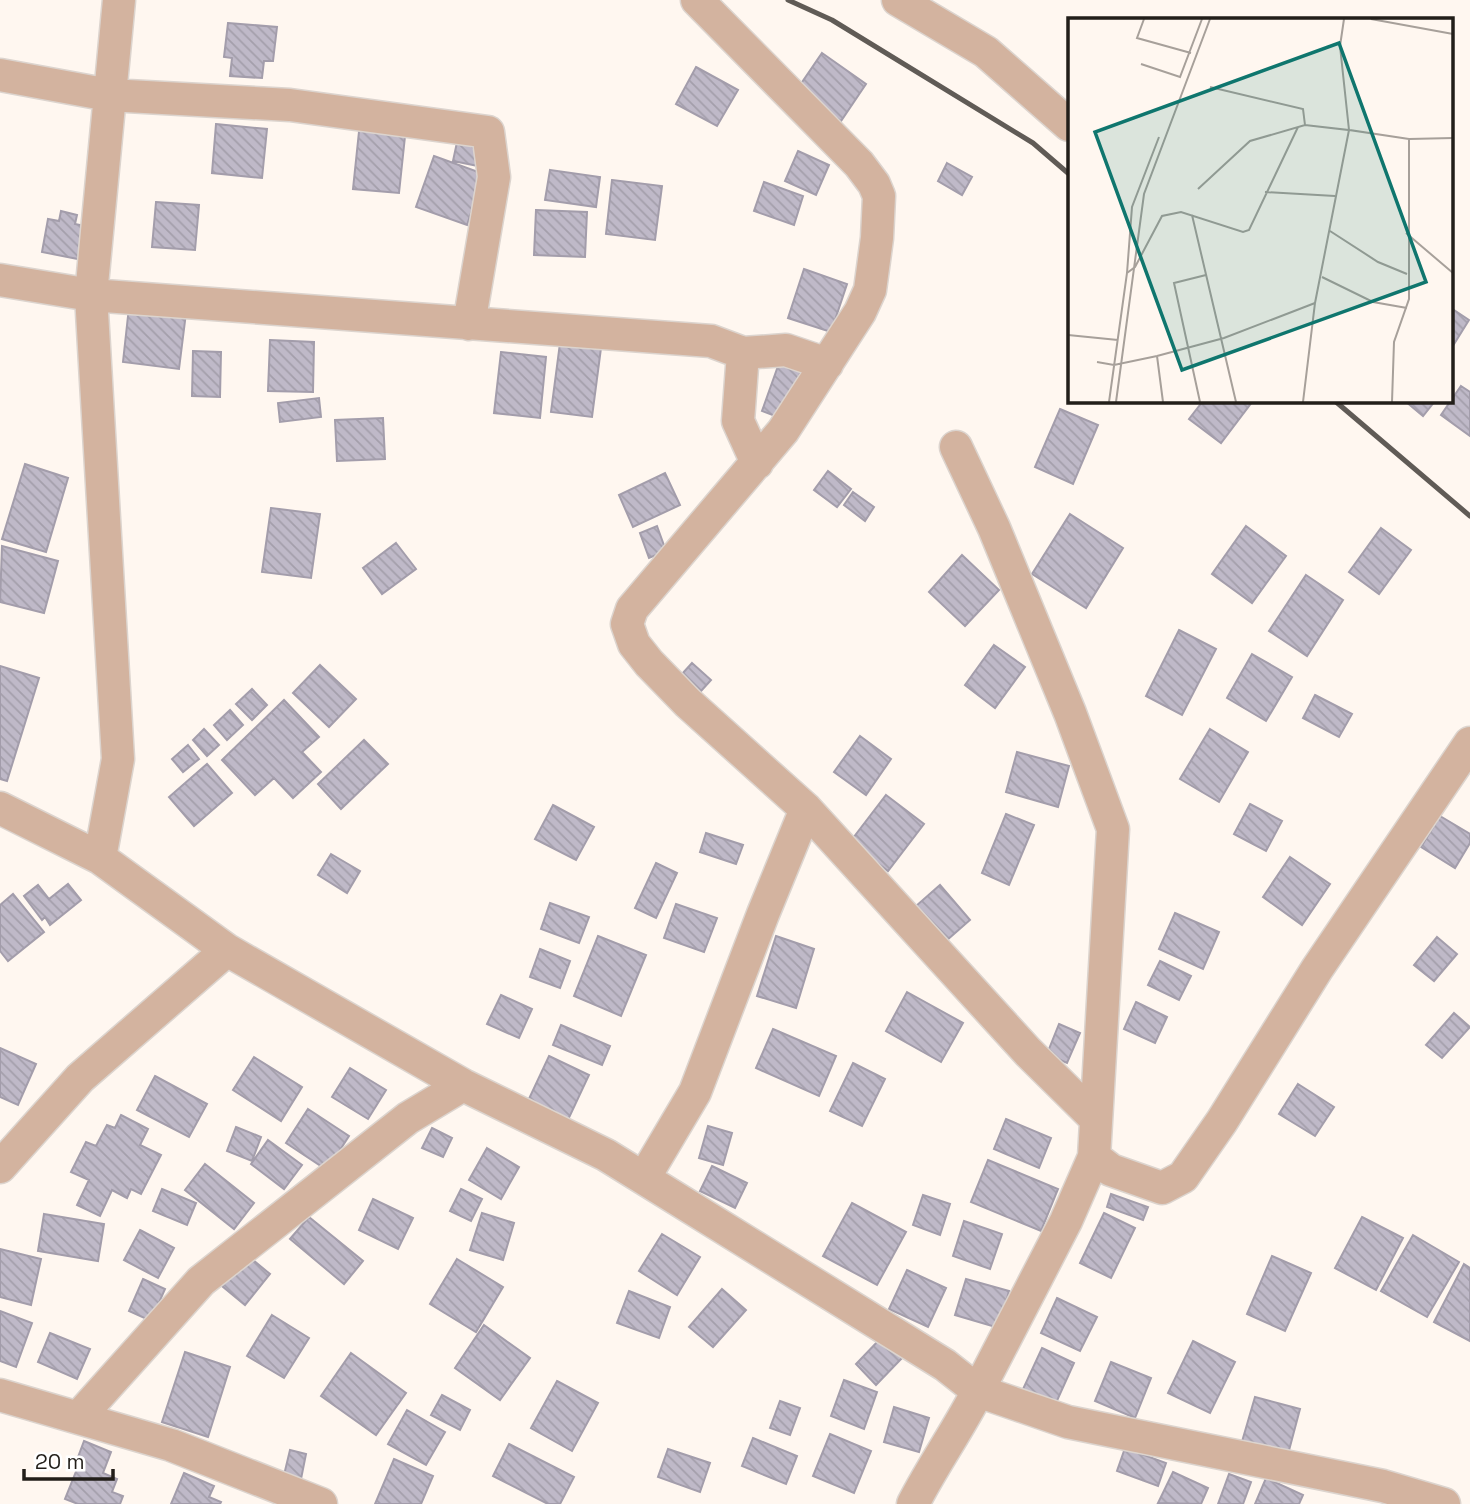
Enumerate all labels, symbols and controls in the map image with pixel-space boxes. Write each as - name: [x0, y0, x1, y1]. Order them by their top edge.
- inset map: [1068, 18, 1452, 402]
- scale bar: [24, 1438, 114, 1482]
- text: 20 m: [35, 1448, 85, 1475]

